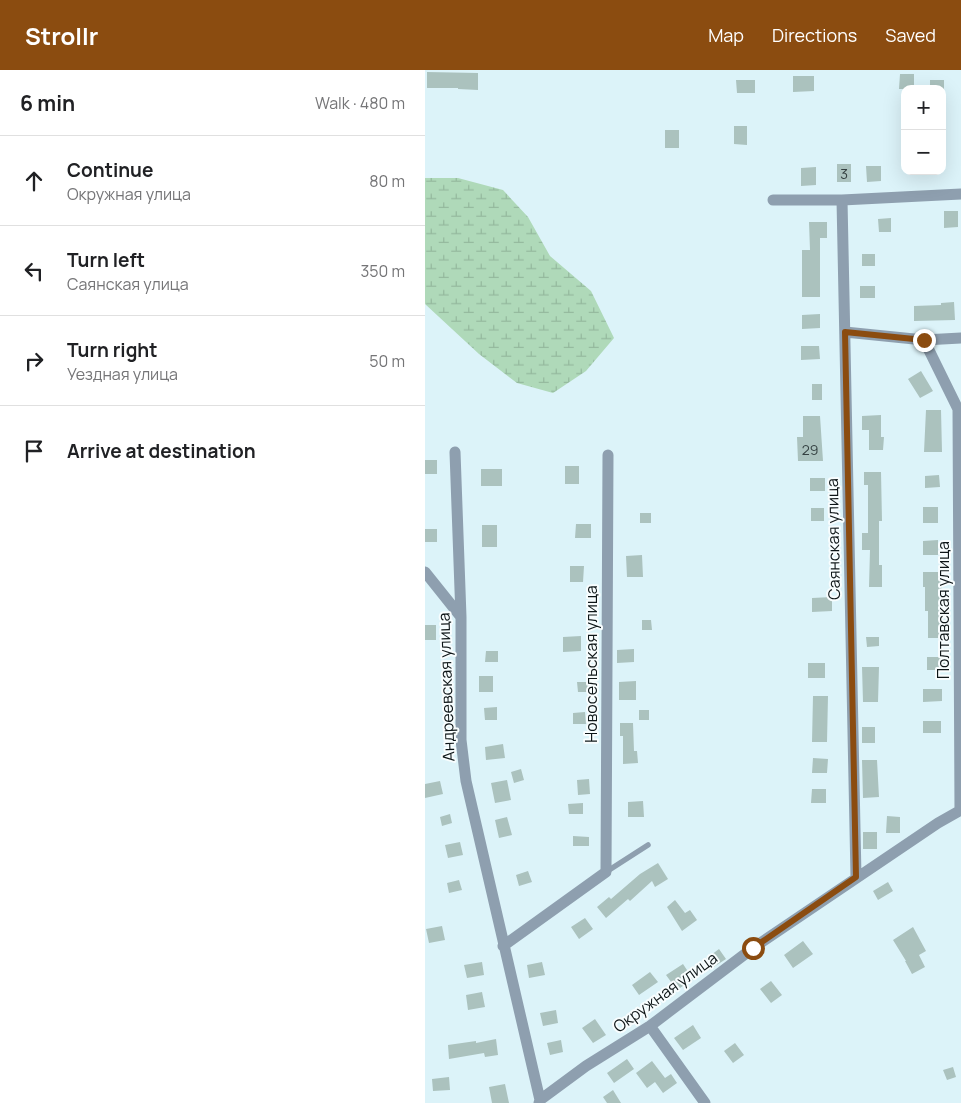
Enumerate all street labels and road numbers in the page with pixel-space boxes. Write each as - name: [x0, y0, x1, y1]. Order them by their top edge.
- street label: Саянская улица: [821, 478, 845, 600]
- street label: Полтавская улица: [932, 541, 954, 679]
- street label: Новосельская улица: [580, 585, 602, 743]
- street label: Андреевская улица: [432, 612, 460, 762]
- street label: Окружная улица: [608, 947, 722, 1037]

